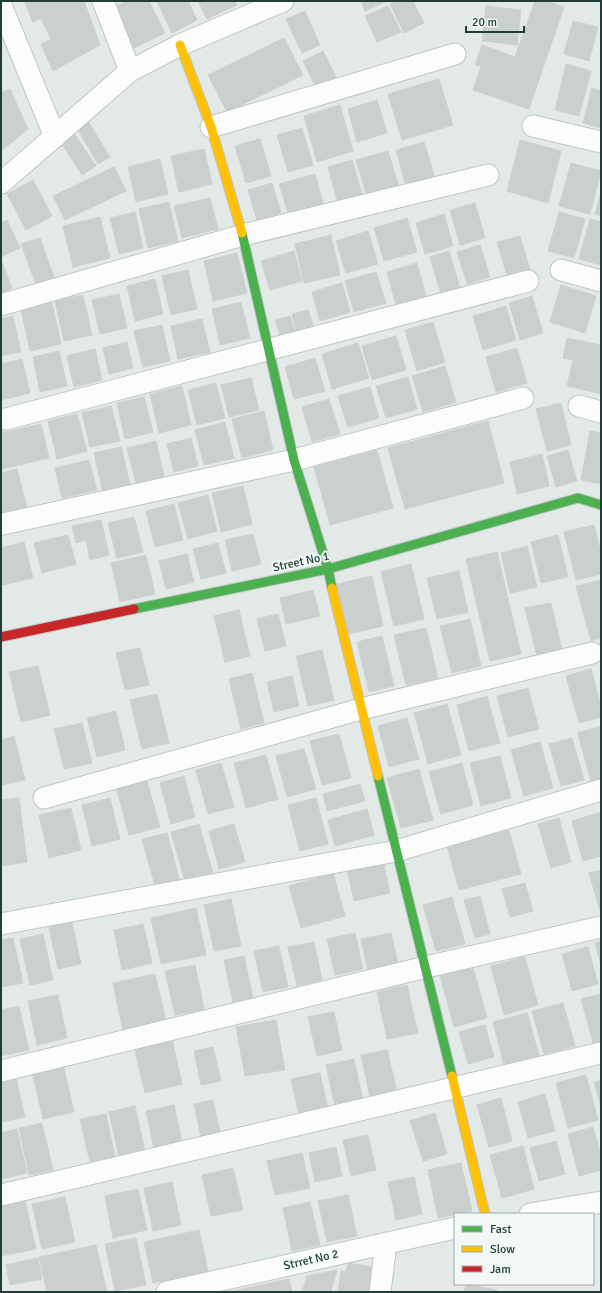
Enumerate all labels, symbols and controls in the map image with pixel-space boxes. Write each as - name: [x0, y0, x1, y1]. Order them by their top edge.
- scale bar: [466, 8, 524, 34]
- text: 20 m: [472, 15, 497, 30]
- street label: Street No 1: [271, 549, 331, 575]
- legend: [454, 1213, 594, 1285]
- text: Fast: [490, 1222, 511, 1237]
- text: Slow: [490, 1242, 515, 1257]
- street label: Strret No 2: [282, 1246, 340, 1274]
- text: Jam: [490, 1262, 511, 1277]

